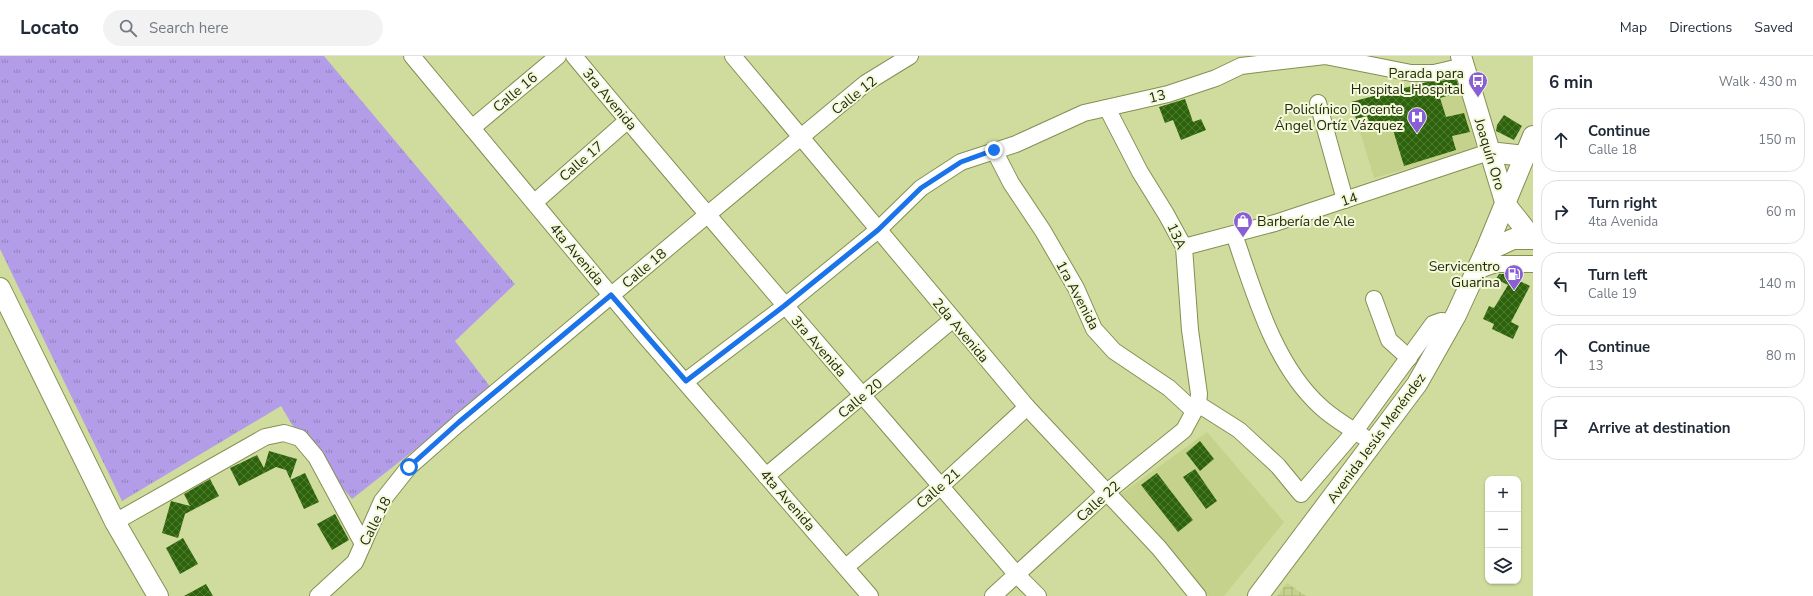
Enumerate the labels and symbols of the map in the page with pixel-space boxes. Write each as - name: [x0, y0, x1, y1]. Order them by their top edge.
- street label: 3ra Avenida: [578, 64, 641, 134]
- place label: Parada para Hospital_Hospital: [1351, 64, 1465, 99]
- street label: Calle 16: [489, 68, 542, 117]
- bus stop icon: Parada para Hospital_Hospital: [1467, 70, 1489, 98]
- street label: Calle 12: [828, 72, 881, 119]
- street label: 13: [1147, 85, 1168, 108]
- place label: Policlínico Docente Ángel Ortíz Vázquez: [1275, 100, 1404, 135]
- hospital icon: Policlínico Docente Ángel Ortíz Vázquez: [1406, 106, 1428, 134]
- street label: Joaquín Oro: [1469, 115, 1509, 193]
- street label: Calle 17: [555, 137, 607, 186]
- route end: [985, 141, 1003, 159]
- street label: 14: [1338, 188, 1360, 211]
- shop icon: Barbería de Ale: [1232, 210, 1254, 238]
- place label: Barbería de Ale: [1257, 212, 1355, 231]
- street label: 4ta Avenida: [545, 219, 608, 289]
- street label: 13A: [1162, 220, 1191, 252]
- street label: Calle 18: [618, 244, 671, 293]
- street label: 1ra Avenida: [1051, 257, 1104, 333]
- place label: Servicentro Guarina: [1429, 257, 1500, 292]
- fuel station icon: Servicentro Guarina: [1503, 263, 1525, 291]
- street label: 2da Avenida: [928, 294, 993, 367]
- street label: 3ra Avenida: [787, 312, 851, 381]
- street label: Avenida Jesús Menéndez: [1323, 369, 1430, 507]
- street label: Calle 20: [834, 374, 887, 423]
- route start: [400, 458, 418, 476]
- street label: Calle 21: [912, 464, 964, 513]
- street label: 4ta Avenida: [756, 466, 820, 535]
- street label: Calle 22: [1072, 477, 1124, 526]
- street label: Calle 18: [355, 493, 396, 549]

